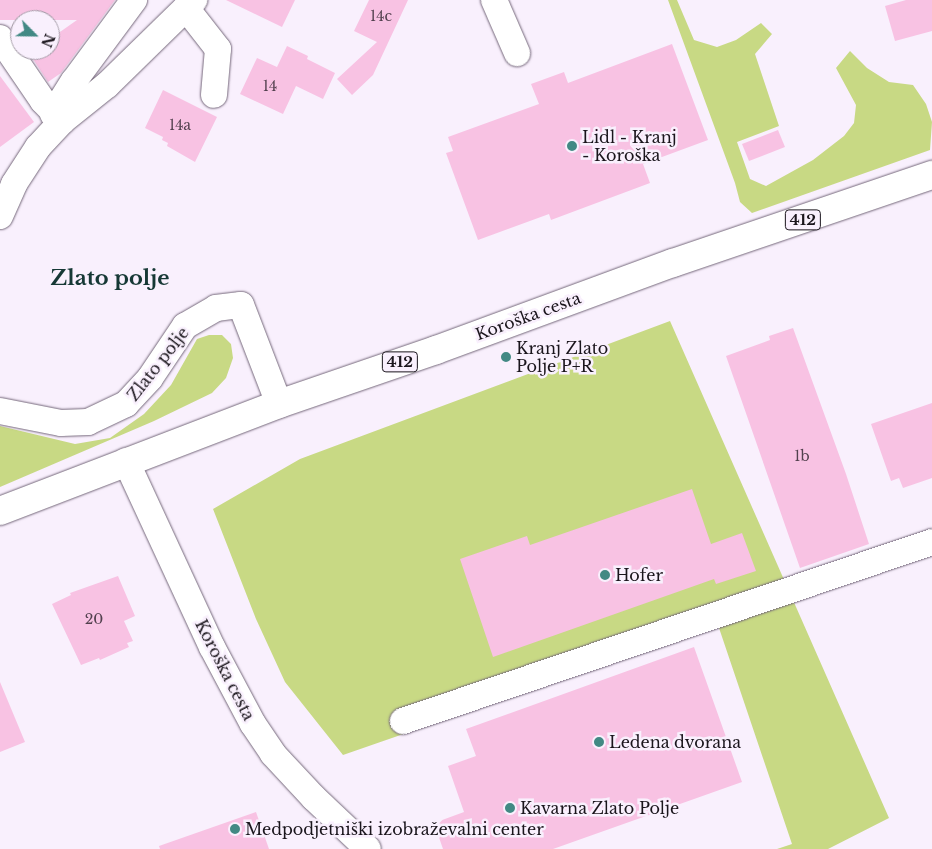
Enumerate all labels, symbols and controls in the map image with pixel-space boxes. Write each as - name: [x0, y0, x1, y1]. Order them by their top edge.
- house number: 14c: [370, 8, 392, 24]
- north arrow: [10, 10, 60, 60]
- text: N: [37, 31, 59, 50]
- house number: 14: [263, 78, 277, 94]
- house number: 14a: [169, 117, 191, 133]
- place label: Lidl - Kranj - Koroška: [582, 127, 677, 165]
- marker: Lidl - Kranj - Koroška: [566, 140, 578, 152]
- road number: 412: [784, 208, 822, 232]
- district label: Zlato polje: [51, 265, 169, 291]
- street label: Koroška cesta: [473, 288, 583, 344]
- street label: Zlato polje: [123, 323, 193, 405]
- place label: Kranj Zlato Polje P+R: [516, 338, 608, 376]
- road number: 412: [381, 350, 419, 374]
- marker: Kranj Zlato Polje P+R: [500, 351, 512, 363]
- house number: 1b: [794, 448, 810, 464]
- place label: Hofer: [615, 565, 663, 585]
- marker: Hofer: [599, 569, 611, 581]
- house number: 20: [85, 611, 103, 627]
- street label: Koroška cesta: [191, 616, 259, 724]
- place label: Ledena dvorana: [609, 732, 741, 752]
- marker: Ledena dvorana: [593, 736, 605, 748]
- place label: Kavarna Zlato Polje: [520, 798, 679, 818]
- marker: Kavarna Zlato Polje: [504, 802, 516, 814]
- place label: Medpodjetniški izobraževalni center: [245, 819, 544, 839]
- marker: Medpodjetniški izobraževalni center: [229, 823, 241, 835]

